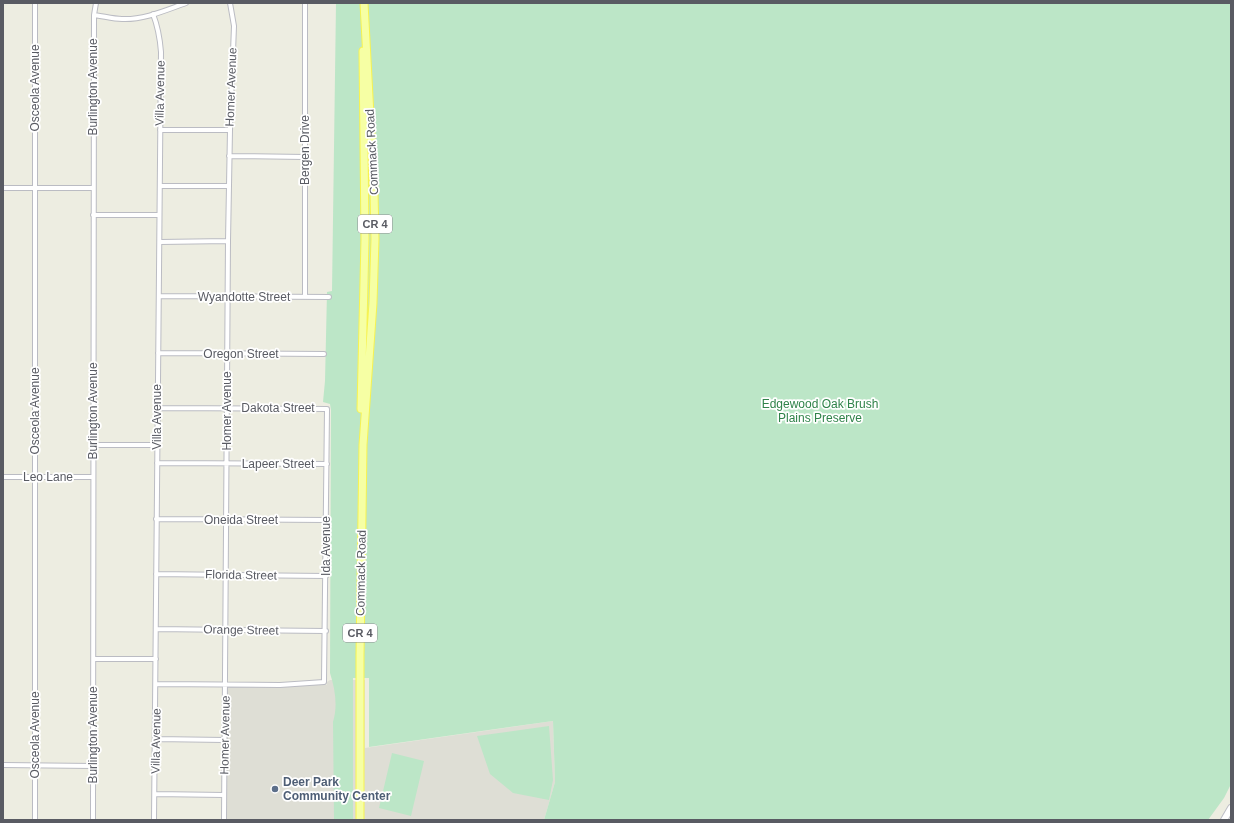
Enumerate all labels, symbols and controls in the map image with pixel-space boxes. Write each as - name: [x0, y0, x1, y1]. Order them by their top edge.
- street label: Burlington Avenue: [86, 38, 100, 136]
- street label: Osceola Avenue: [28, 44, 42, 132]
- street label: Homer Avenue: [223, 47, 239, 127]
- street label: Villa Avenue: [152, 60, 168, 126]
- street label: Commack Road: [363, 109, 381, 195]
- street label: Bergen Drive: [298, 115, 312, 185]
- road number: CR 4: [358, 215, 392, 233]
- street label: Wyandotte Street: [198, 290, 291, 304]
- street label: Oregon Street: [203, 347, 279, 361]
- street label: Burlington Avenue: [86, 362, 100, 460]
- street label: Osceola Avenue: [28, 367, 42, 455]
- street label: Homer Avenue: [220, 371, 234, 451]
- street label: Villa Avenue: [150, 384, 164, 450]
- park label: Edgewood Oak Brush Plains Preserve: [762, 397, 878, 425]
- street label: Dakota Street: [241, 401, 315, 415]
- street label: Lapeer Street: [242, 457, 315, 471]
- street label: Leo Lane: [23, 470, 73, 484]
- street label: Oneida Street: [204, 513, 279, 527]
- street label: Ida Avenue: [319, 516, 333, 576]
- street label: Commack Road: [353, 530, 369, 616]
- street label: Florida Street: [205, 567, 278, 583]
- street label: Orange Street: [203, 622, 279, 638]
- road number: CR 4: [343, 624, 377, 642]
- street label: Burlington Avenue: [86, 686, 100, 784]
- street label: Osceola Avenue: [28, 691, 42, 779]
- street label: Homer Avenue: [217, 695, 233, 775]
- street label: Villa Avenue: [148, 708, 164, 774]
- place label: Deer Park Community Center: [283, 775, 391, 803]
- marker: Deer Park Community Center: [270, 784, 280, 794]

